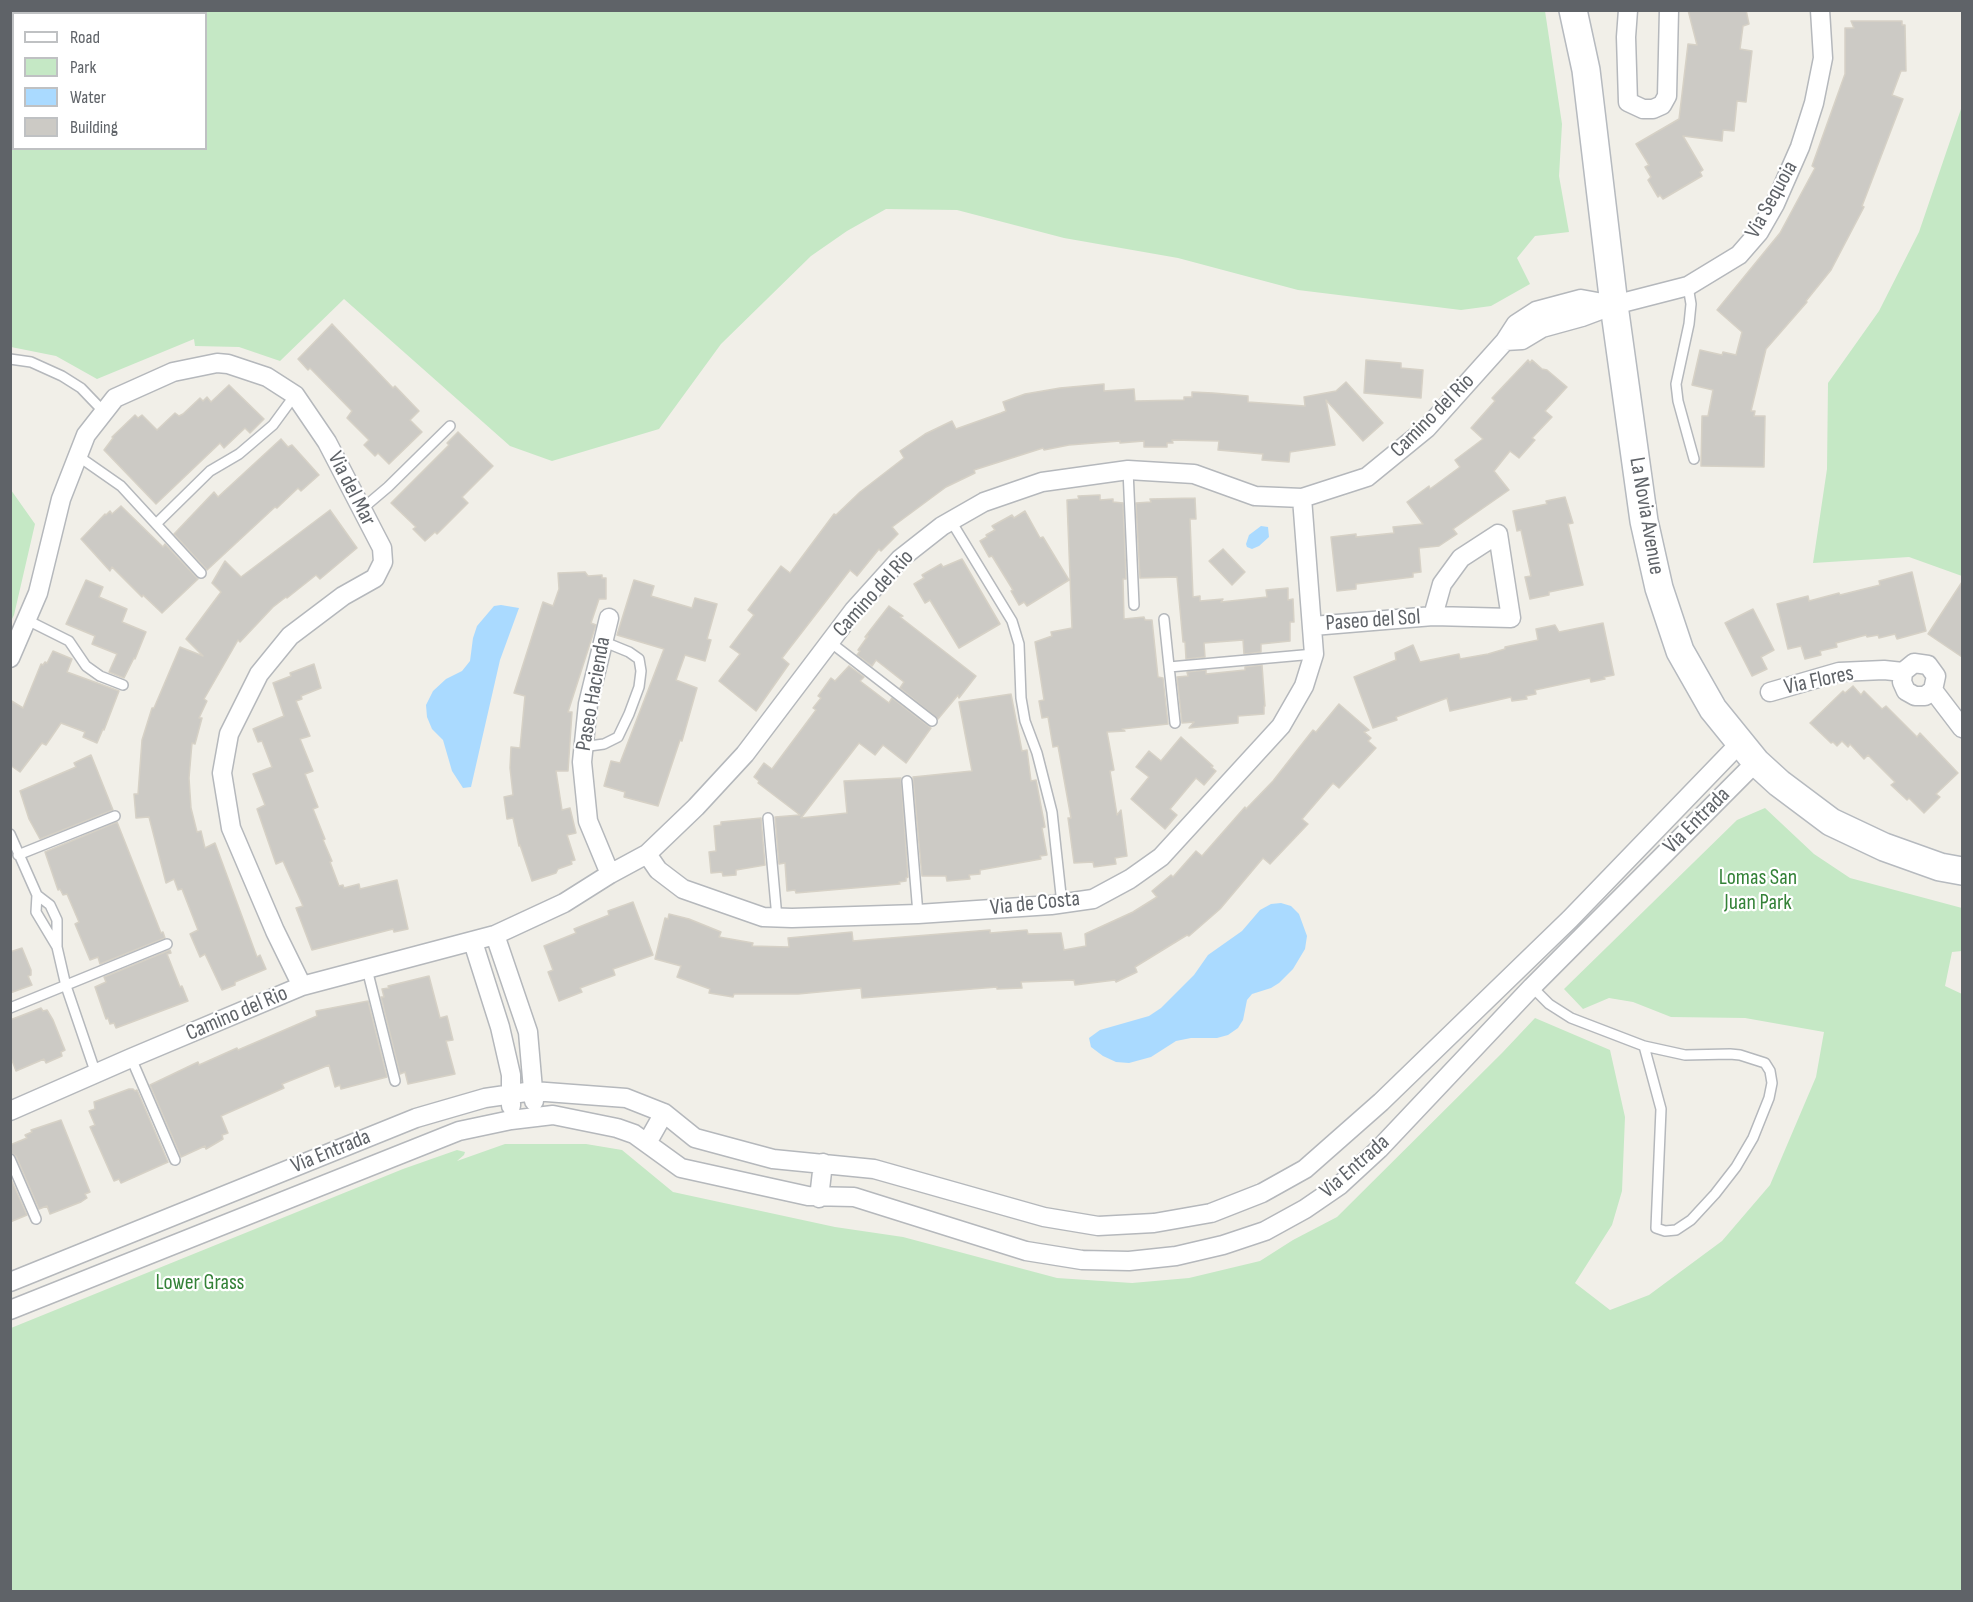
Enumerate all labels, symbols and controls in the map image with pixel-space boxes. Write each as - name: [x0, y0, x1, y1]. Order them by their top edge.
- legend: [12, 12, 207, 150]
- text: Road: [70, 27, 100, 48]
- text: Park: [70, 57, 96, 78]
- text: Water: [70, 87, 106, 108]
- text: Building: [70, 117, 118, 138]
- street label: Via Sequoia: [1740, 157, 1804, 243]
- street label: Camino del Rio: [1385, 368, 1481, 464]
- street label: Via del Mar: [321, 448, 381, 530]
- street label: La Novia Avenue: [1623, 455, 1669, 577]
- street label: Camino del Rio: [828, 545, 920, 643]
- street label: Paseo del Sol: [1325, 605, 1421, 637]
- street label: Paseo Hacienda: [571, 635, 617, 753]
- street label: Via Flores: [1782, 661, 1856, 701]
- street label: Via Entrada: [1658, 782, 1736, 860]
- park label: Lomas San Juan Park: [1719, 865, 1797, 916]
- street label: Via de Costa: [989, 886, 1081, 922]
- street label: Camino del Rio: [182, 981, 292, 1047]
- street label: Via Entrada: [287, 1124, 375, 1180]
- street label: Via Entrada: [1315, 1130, 1395, 1204]
- park label: Lower Grass: [156, 1270, 244, 1296]

